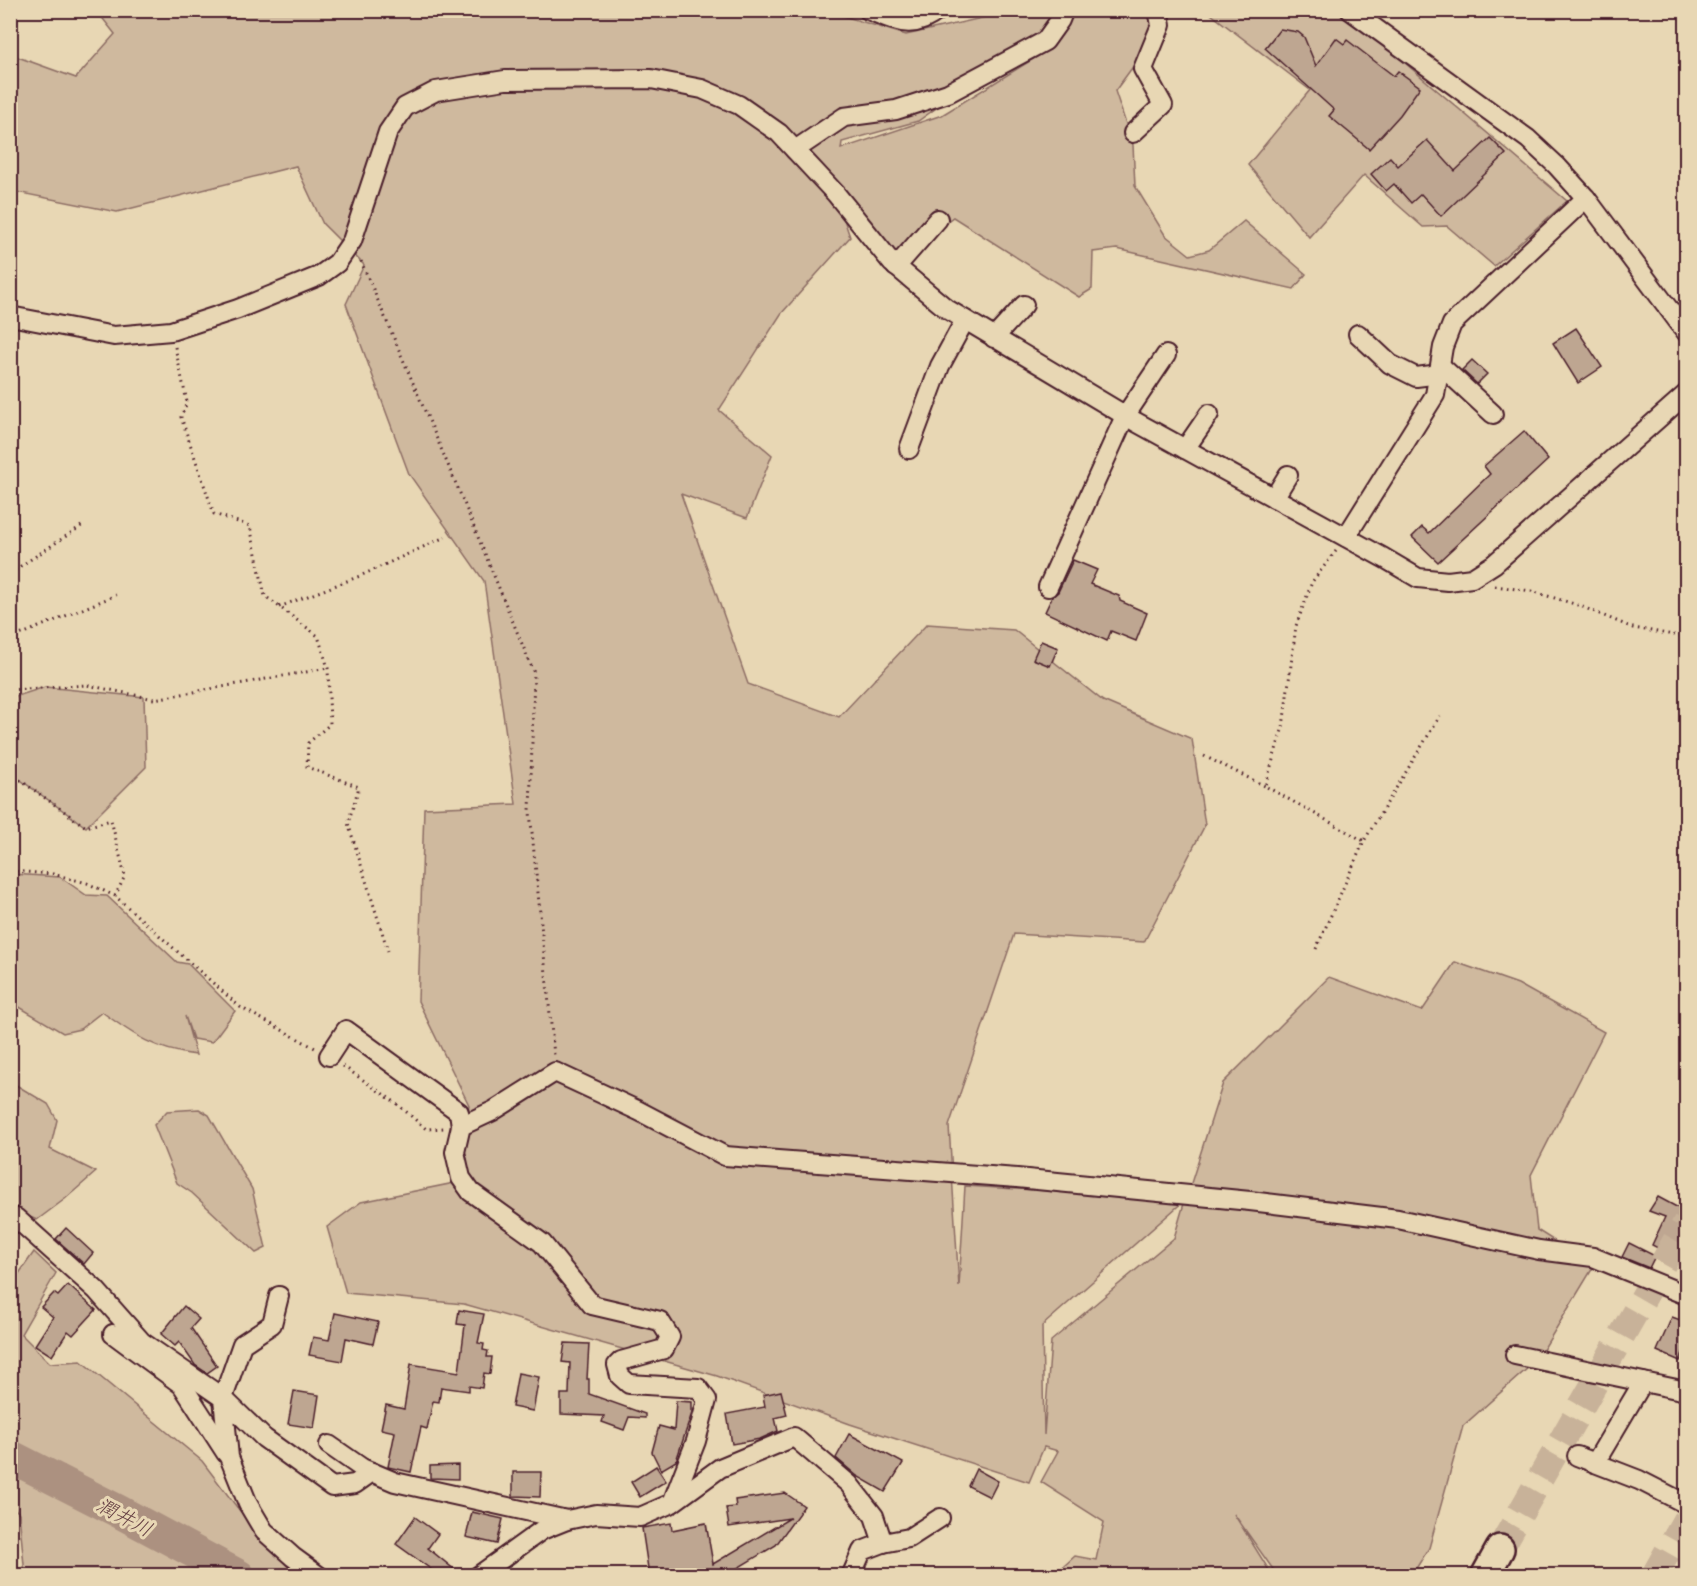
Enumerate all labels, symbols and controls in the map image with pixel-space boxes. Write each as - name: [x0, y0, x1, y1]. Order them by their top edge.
- water label: 潤井川: [92, 1490, 158, 1542]

